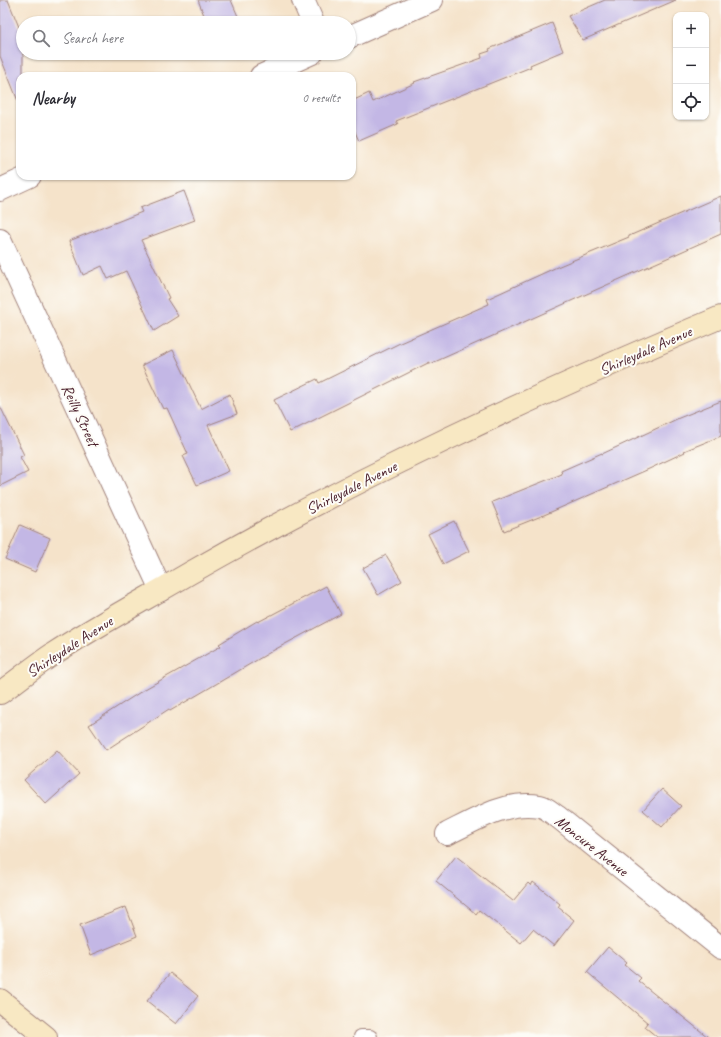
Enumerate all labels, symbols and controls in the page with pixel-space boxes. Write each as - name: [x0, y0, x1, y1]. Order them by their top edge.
- map controls: [673, 12, 709, 120]
- button: +: [673, 12, 709, 48]
- search box: [16, 16, 356, 60]
- icon: search: [30, 27, 52, 49]
- text: Search here: [62, 29, 123, 48]
- button: −: [673, 48, 709, 84]
- button: locate: [673, 84, 709, 120]
- text: Nearby: [32, 88, 75, 109]
- text: 0 results: [302, 90, 340, 106]
- street label: Shirleydale Avenue: [596, 321, 696, 380]
- street label: Reilly Street: [57, 381, 104, 452]
- street label: Shirleydale Avenue: [303, 456, 402, 519]
- street label: Shirleydale Avenue: [23, 611, 118, 682]
- street label: Moncure Avenue: [551, 811, 633, 882]

